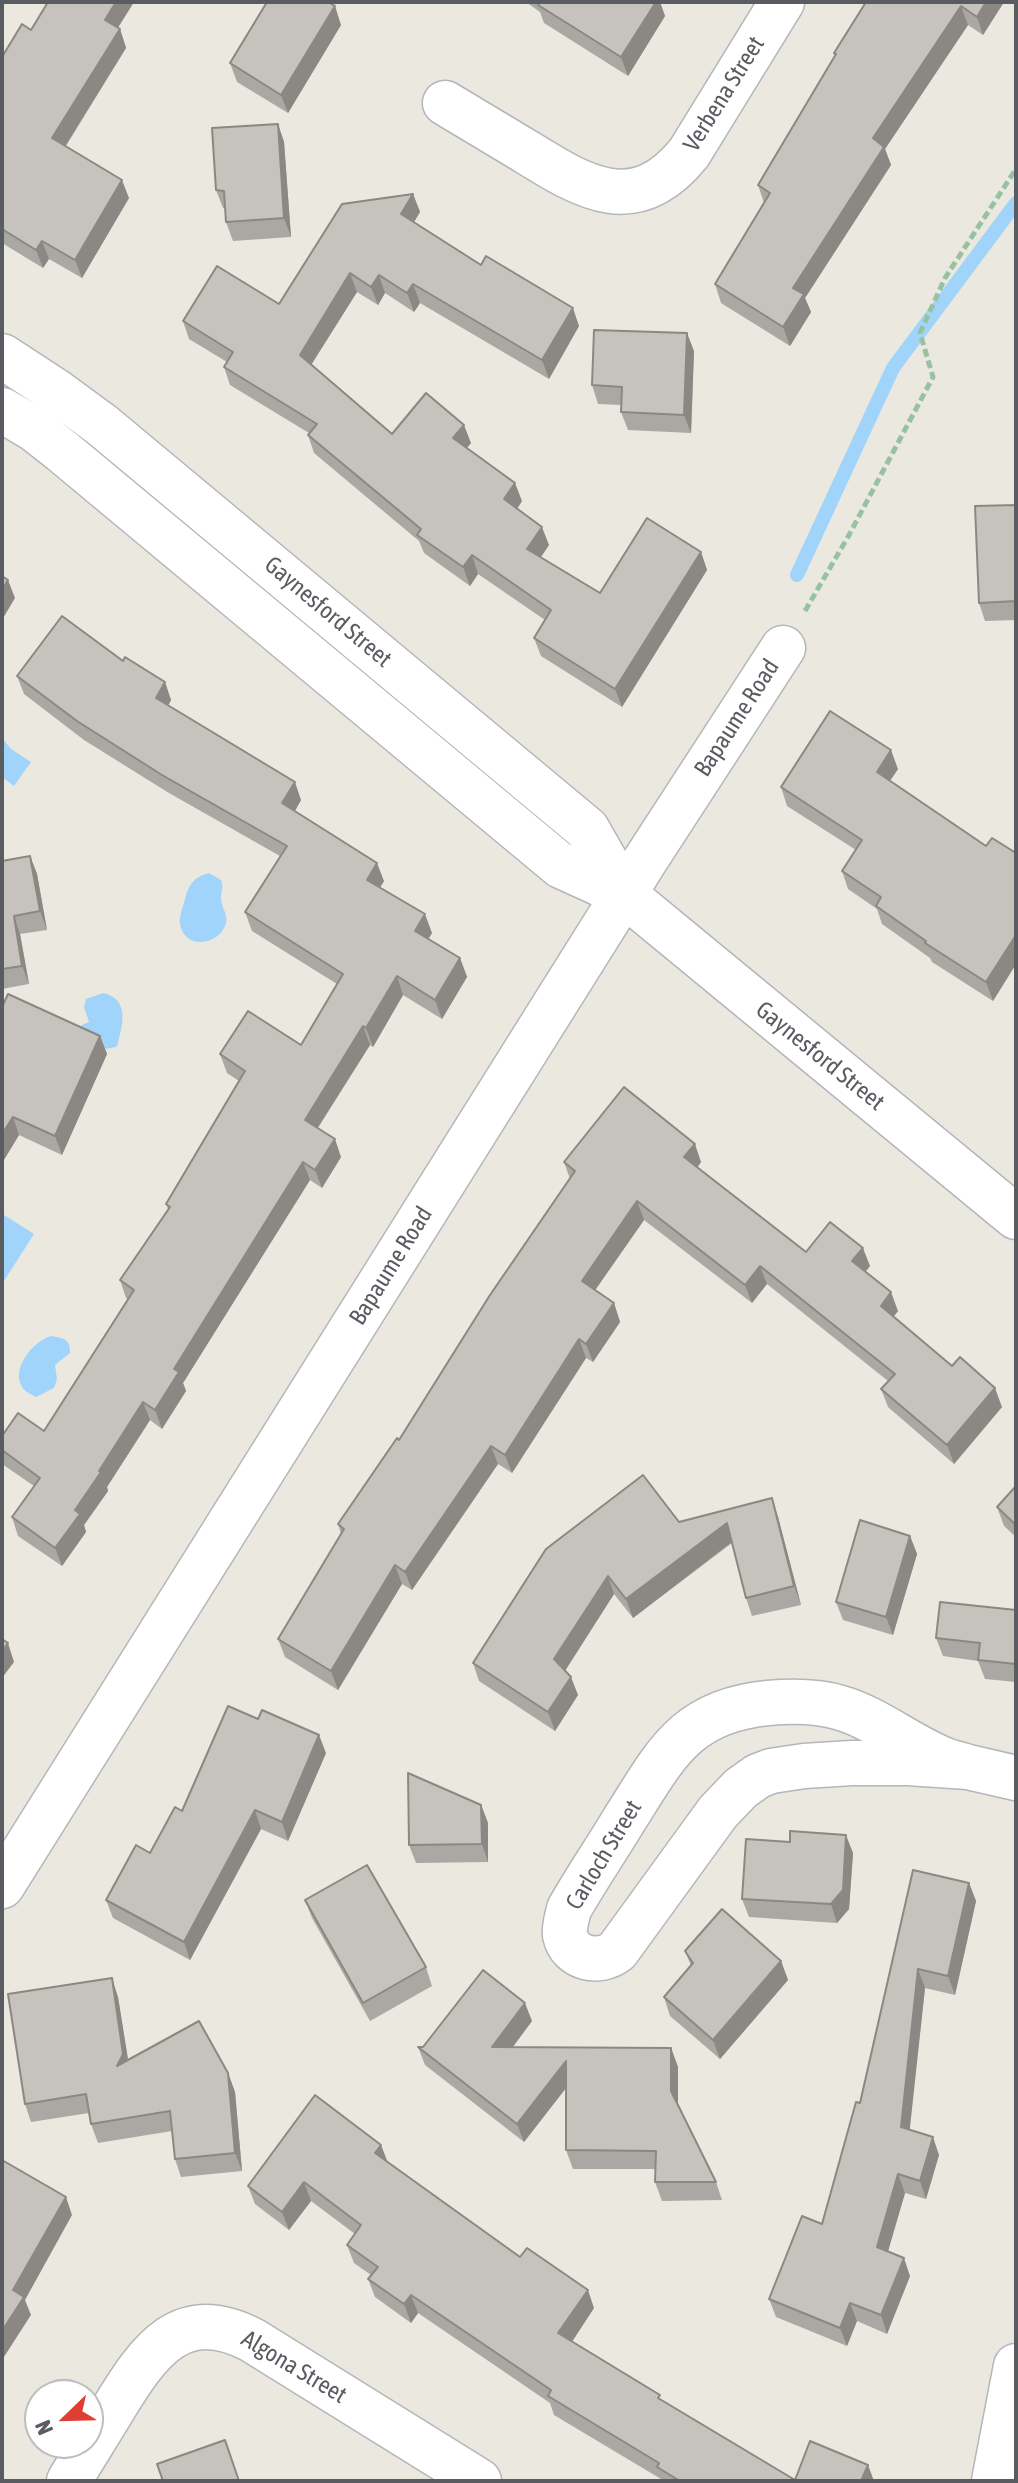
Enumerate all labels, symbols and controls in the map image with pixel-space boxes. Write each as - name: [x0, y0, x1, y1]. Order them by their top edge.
- street label: Verbena Street: [677, 31, 771, 157]
- street label: Gaynesford Street: [259, 550, 397, 674]
- street label: Bapaume Road: [688, 654, 786, 782]
- street label: Gaynesford Street: [750, 995, 890, 1117]
- street label: Bapaume Road: [343, 1202, 439, 1330]
- street label: Carloch Street: [560, 1795, 648, 1915]
- street label: Algona Street: [236, 2324, 352, 2410]
- north arrow: [24, 2379, 104, 2459]
- text: N: [29, 2417, 58, 2439]

